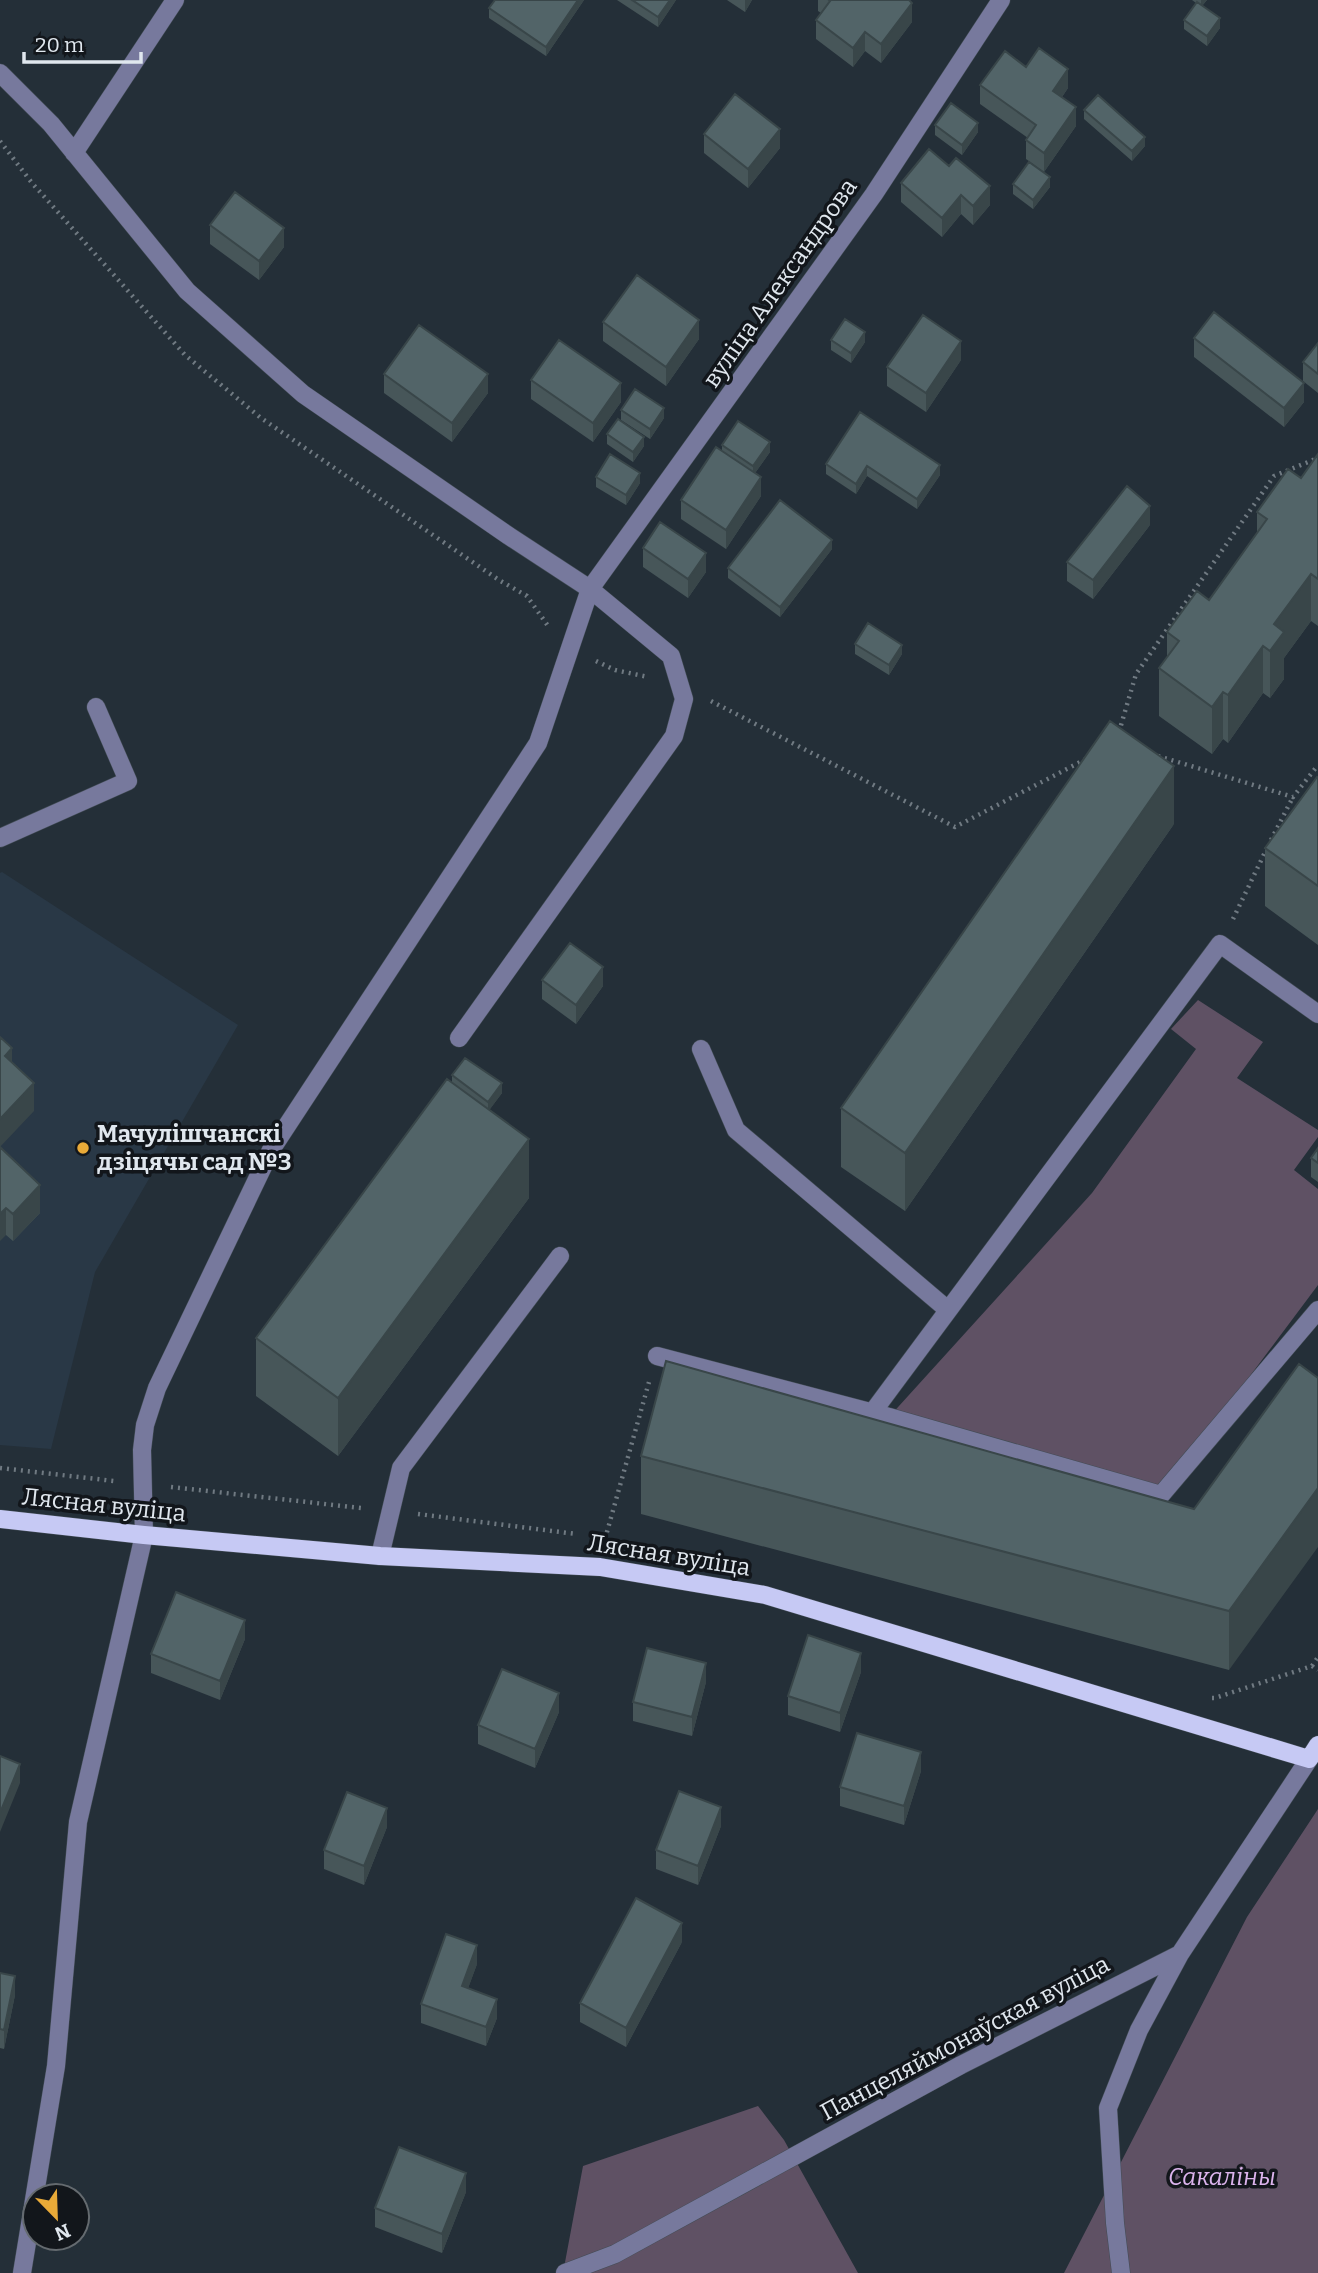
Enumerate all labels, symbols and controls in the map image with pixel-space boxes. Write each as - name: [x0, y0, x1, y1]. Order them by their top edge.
- scale bar: [24, 21, 142, 65]
- text: 20 m: [35, 32, 84, 58]
- street label: вуліца Александрова: [697, 173, 863, 393]
- place label: Мачулішчанскі дзіцячы сад №3: [97, 1120, 292, 1176]
- marker: Мачулішчанскі дзіцячы сад №3: [75, 1140, 91, 1156]
- street label: Лясная вуліца: [21, 1482, 187, 1528]
- street label: Лясная вуліца: [586, 1528, 752, 1582]
- street label: Панцеляймонаўская вуліца: [816, 1950, 1114, 2126]
- park label: Сакаліны: [1168, 2163, 1276, 2191]
- north arrow: [21, 2182, 91, 2252]
- text: N: [51, 2219, 74, 2246]

